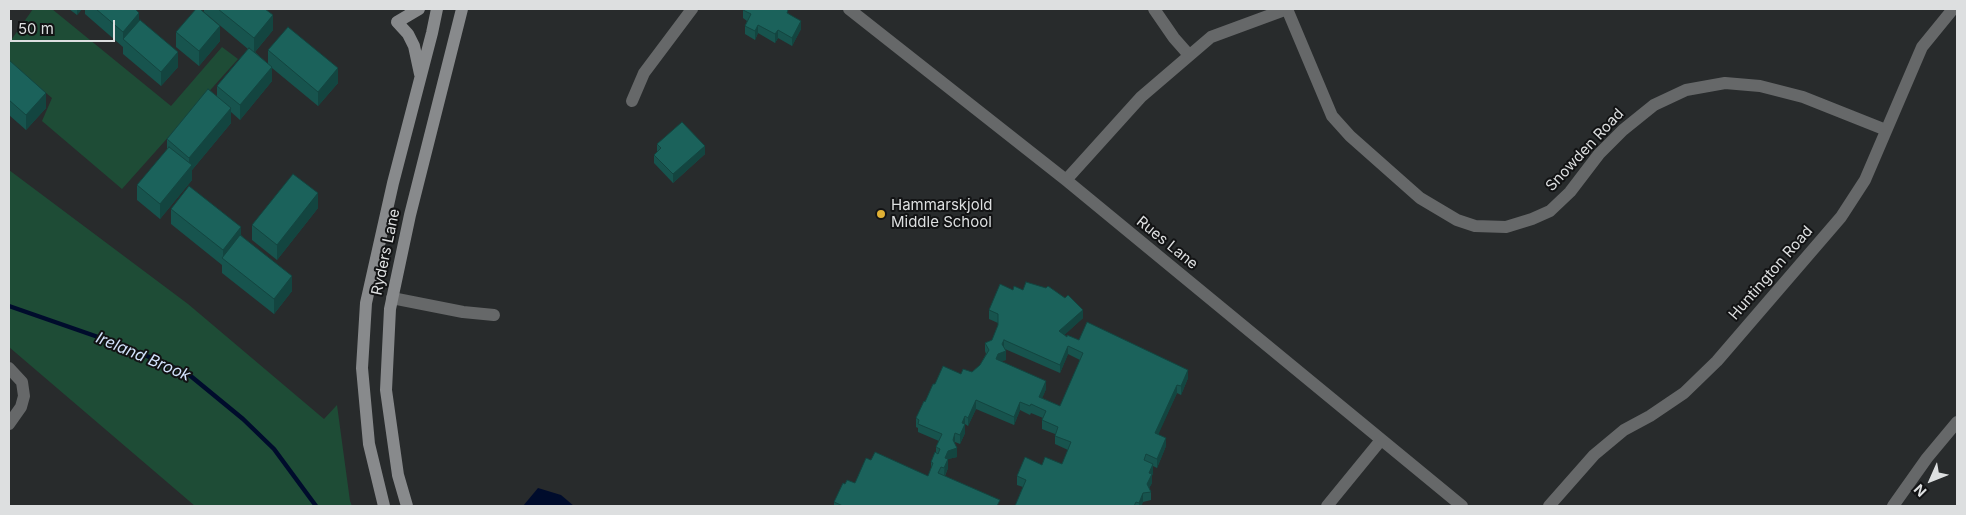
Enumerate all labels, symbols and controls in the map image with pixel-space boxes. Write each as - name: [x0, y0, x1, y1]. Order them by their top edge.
- scale bar: [12, 10, 118, 42]
- text: 50 m: [18, 19, 54, 38]
- street label: Snowden Road: [1542, 105, 1628, 195]
- place label: Hammarskjold Middle School: [891, 196, 993, 231]
- street label: Ryders Lane: [368, 207, 404, 297]
- marker: Hammarskjold Middle School: [875, 208, 887, 220]
- street label: Rues Lane: [1133, 213, 1201, 273]
- street label: Huntington Road: [1725, 222, 1817, 324]
- water label: Ireland Brook: [93, 328, 193, 386]
- north arrow: [1906, 455, 1956, 505]
- text: N: [1910, 481, 1930, 501]

